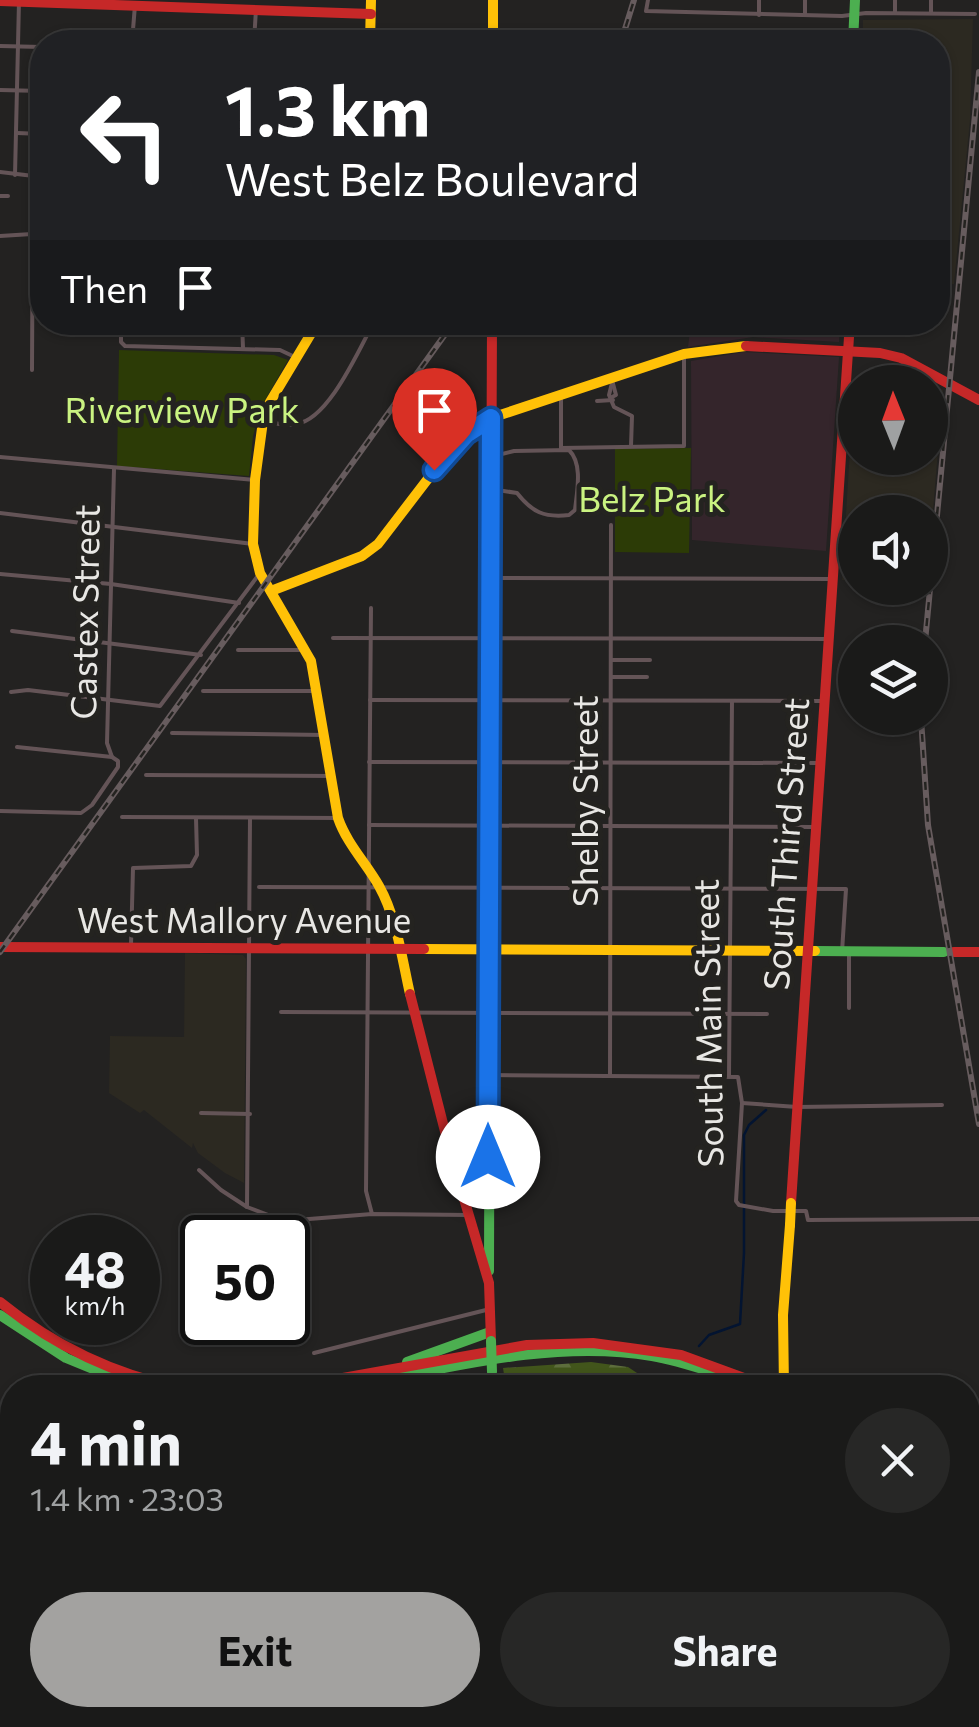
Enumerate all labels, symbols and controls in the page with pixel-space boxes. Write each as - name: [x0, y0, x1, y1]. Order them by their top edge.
- text: 1.3 km: [225, 65, 431, 150]
- icon: left: [60, 70, 190, 200]
- text: West Belz Boulevard: [225, 150, 639, 205]
- icon: arrive: [168, 260, 223, 315]
- text: Then: [60, 264, 148, 311]
- north arrow: [838, 365, 948, 475]
- map controls: [838, 365, 948, 735]
- pin: [392, 368, 477, 471]
- icon: arrive: [407, 383, 462, 438]
- park label: Riverview Park: [64, 387, 300, 430]
- park label: Belz Park: [578, 476, 726, 519]
- button: sound: [838, 495, 948, 605]
- street label: Castex Street: [60, 504, 107, 720]
- button: layers: [838, 625, 948, 735]
- street label: Shelby Street: [562, 695, 605, 907]
- street label: South Third Street: [753, 696, 816, 991]
- street label: South Main Street: [682, 879, 731, 1168]
- street label: West Mallory Avenue: [77, 897, 411, 940]
- position arrow: [436, 1105, 540, 1209]
- speed limit sign: 50: [180, 1215, 310, 1345]
- text: 48: [64, 1237, 126, 1298]
- text: km/h: [65, 1290, 125, 1320]
- text: 4 min: [30, 1404, 182, 1477]
- button: close: [845, 1408, 950, 1513]
- text: 1.4 km · 23:03: [30, 1478, 224, 1518]
- button: Exit: [30, 1592, 480, 1707]
- button: Share: [500, 1592, 950, 1707]

